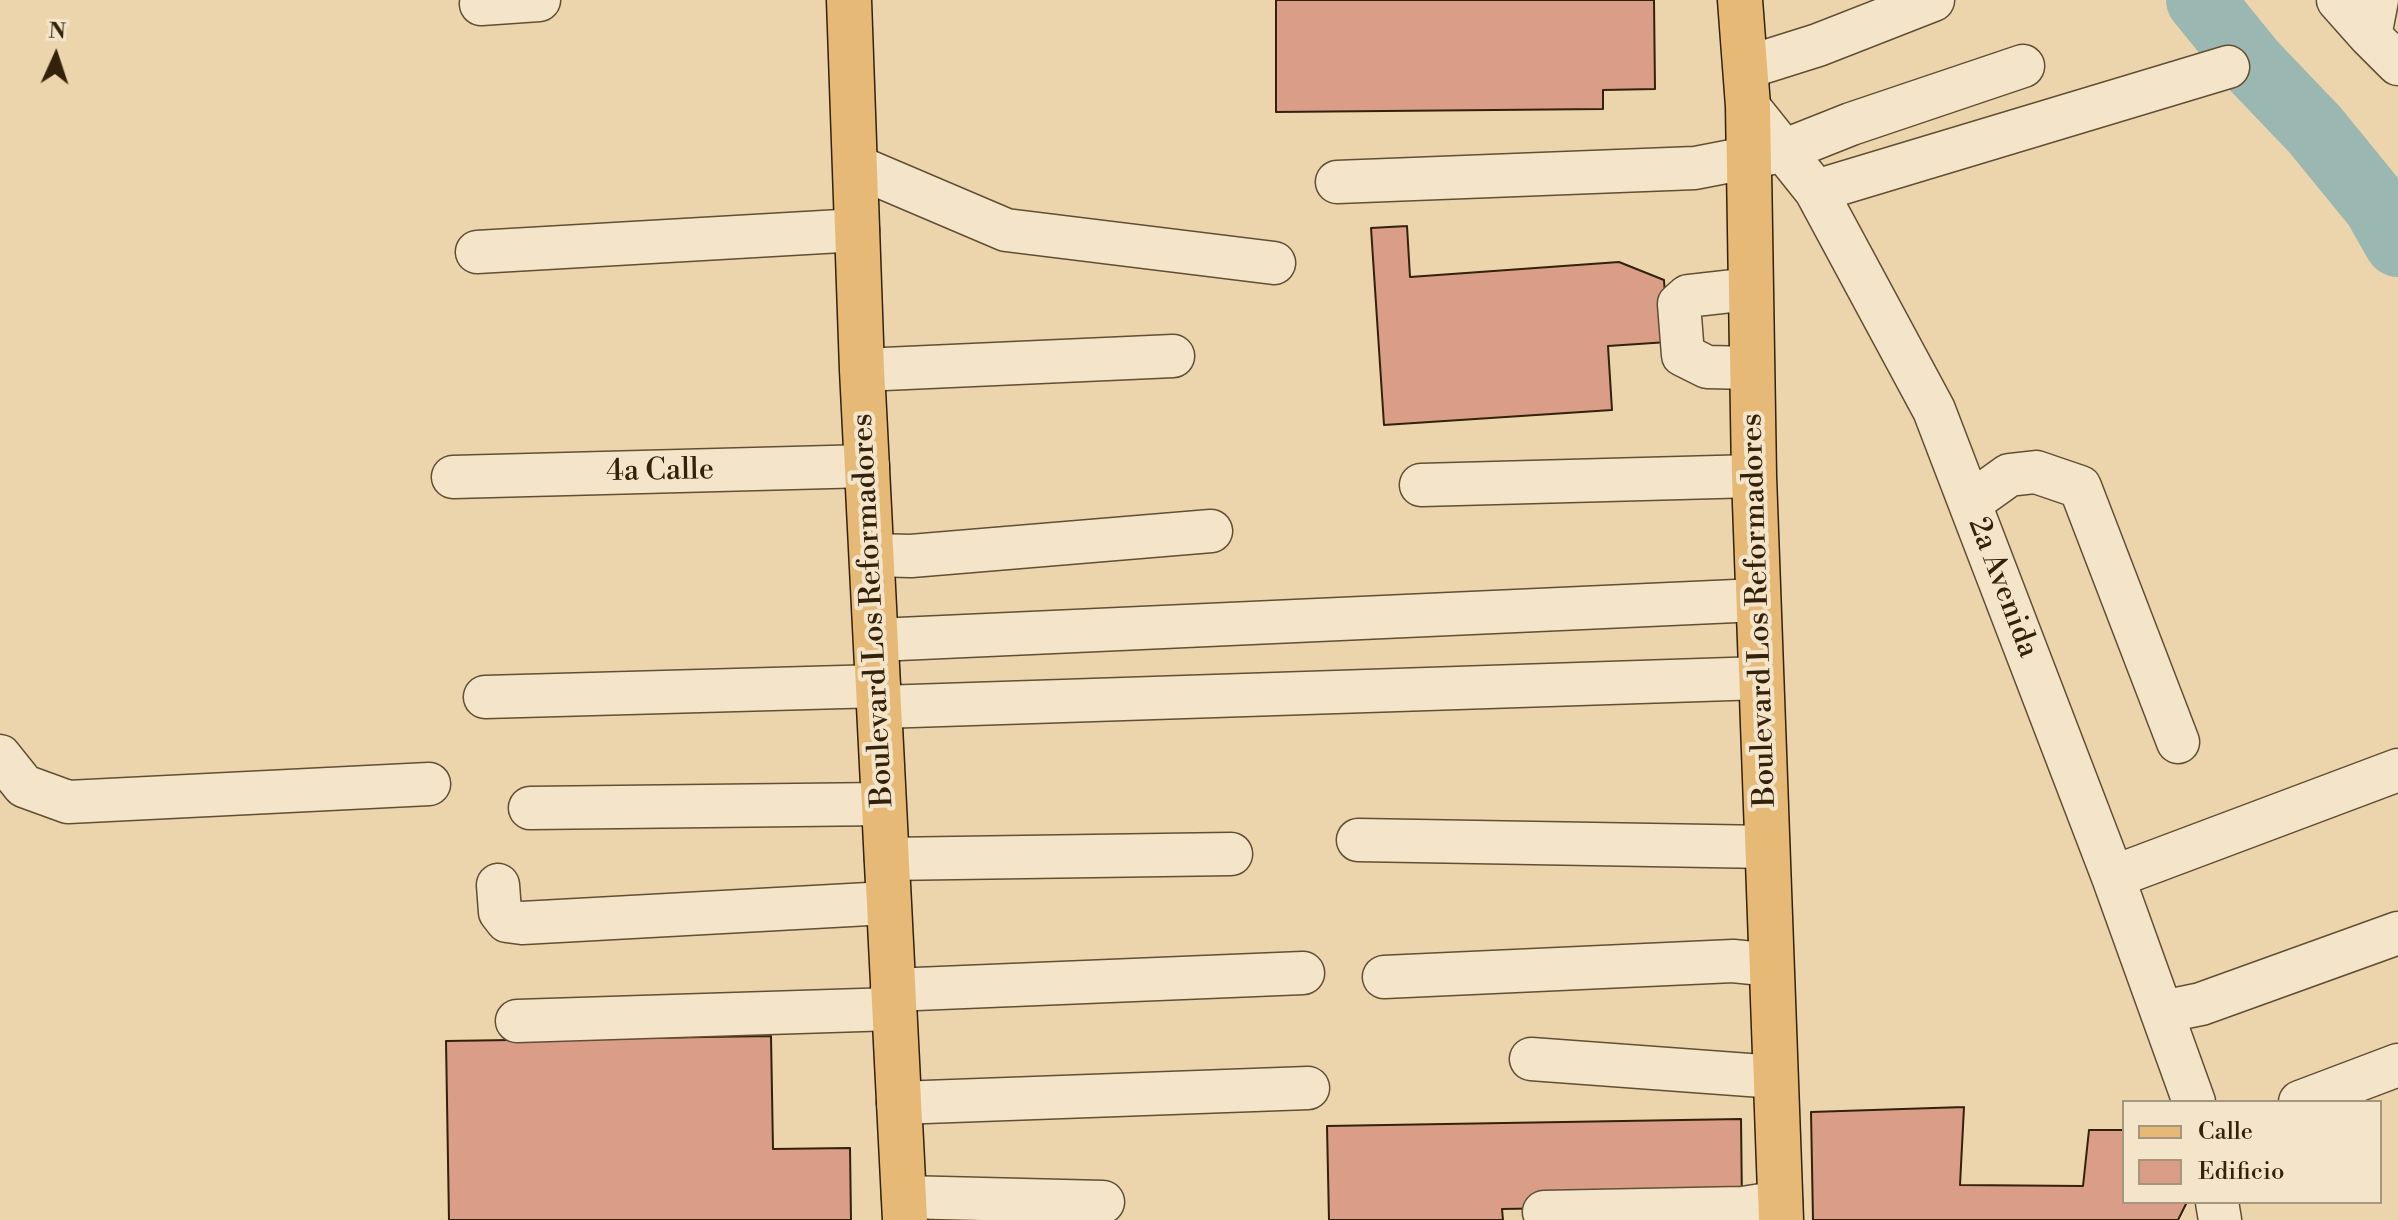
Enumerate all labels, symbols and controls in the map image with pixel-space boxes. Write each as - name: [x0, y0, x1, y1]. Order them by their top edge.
- north arrow: [16, 16, 96, 96]
- text: N: [48, 18, 67, 45]
- street label: Boulevard Los Reformadores: [846, 413, 902, 807]
- street label: Boulevard Los Reformadores: [1735, 413, 1785, 807]
- street label: 4a Calle: [606, 453, 714, 491]
- street label: 2a Avenida: [1959, 513, 2045, 663]
- legend: [2122, 1100, 2382, 1204]
- text: Calle: [2198, 1117, 2253, 1147]
- text: Edificio: [2198, 1157, 2284, 1187]

